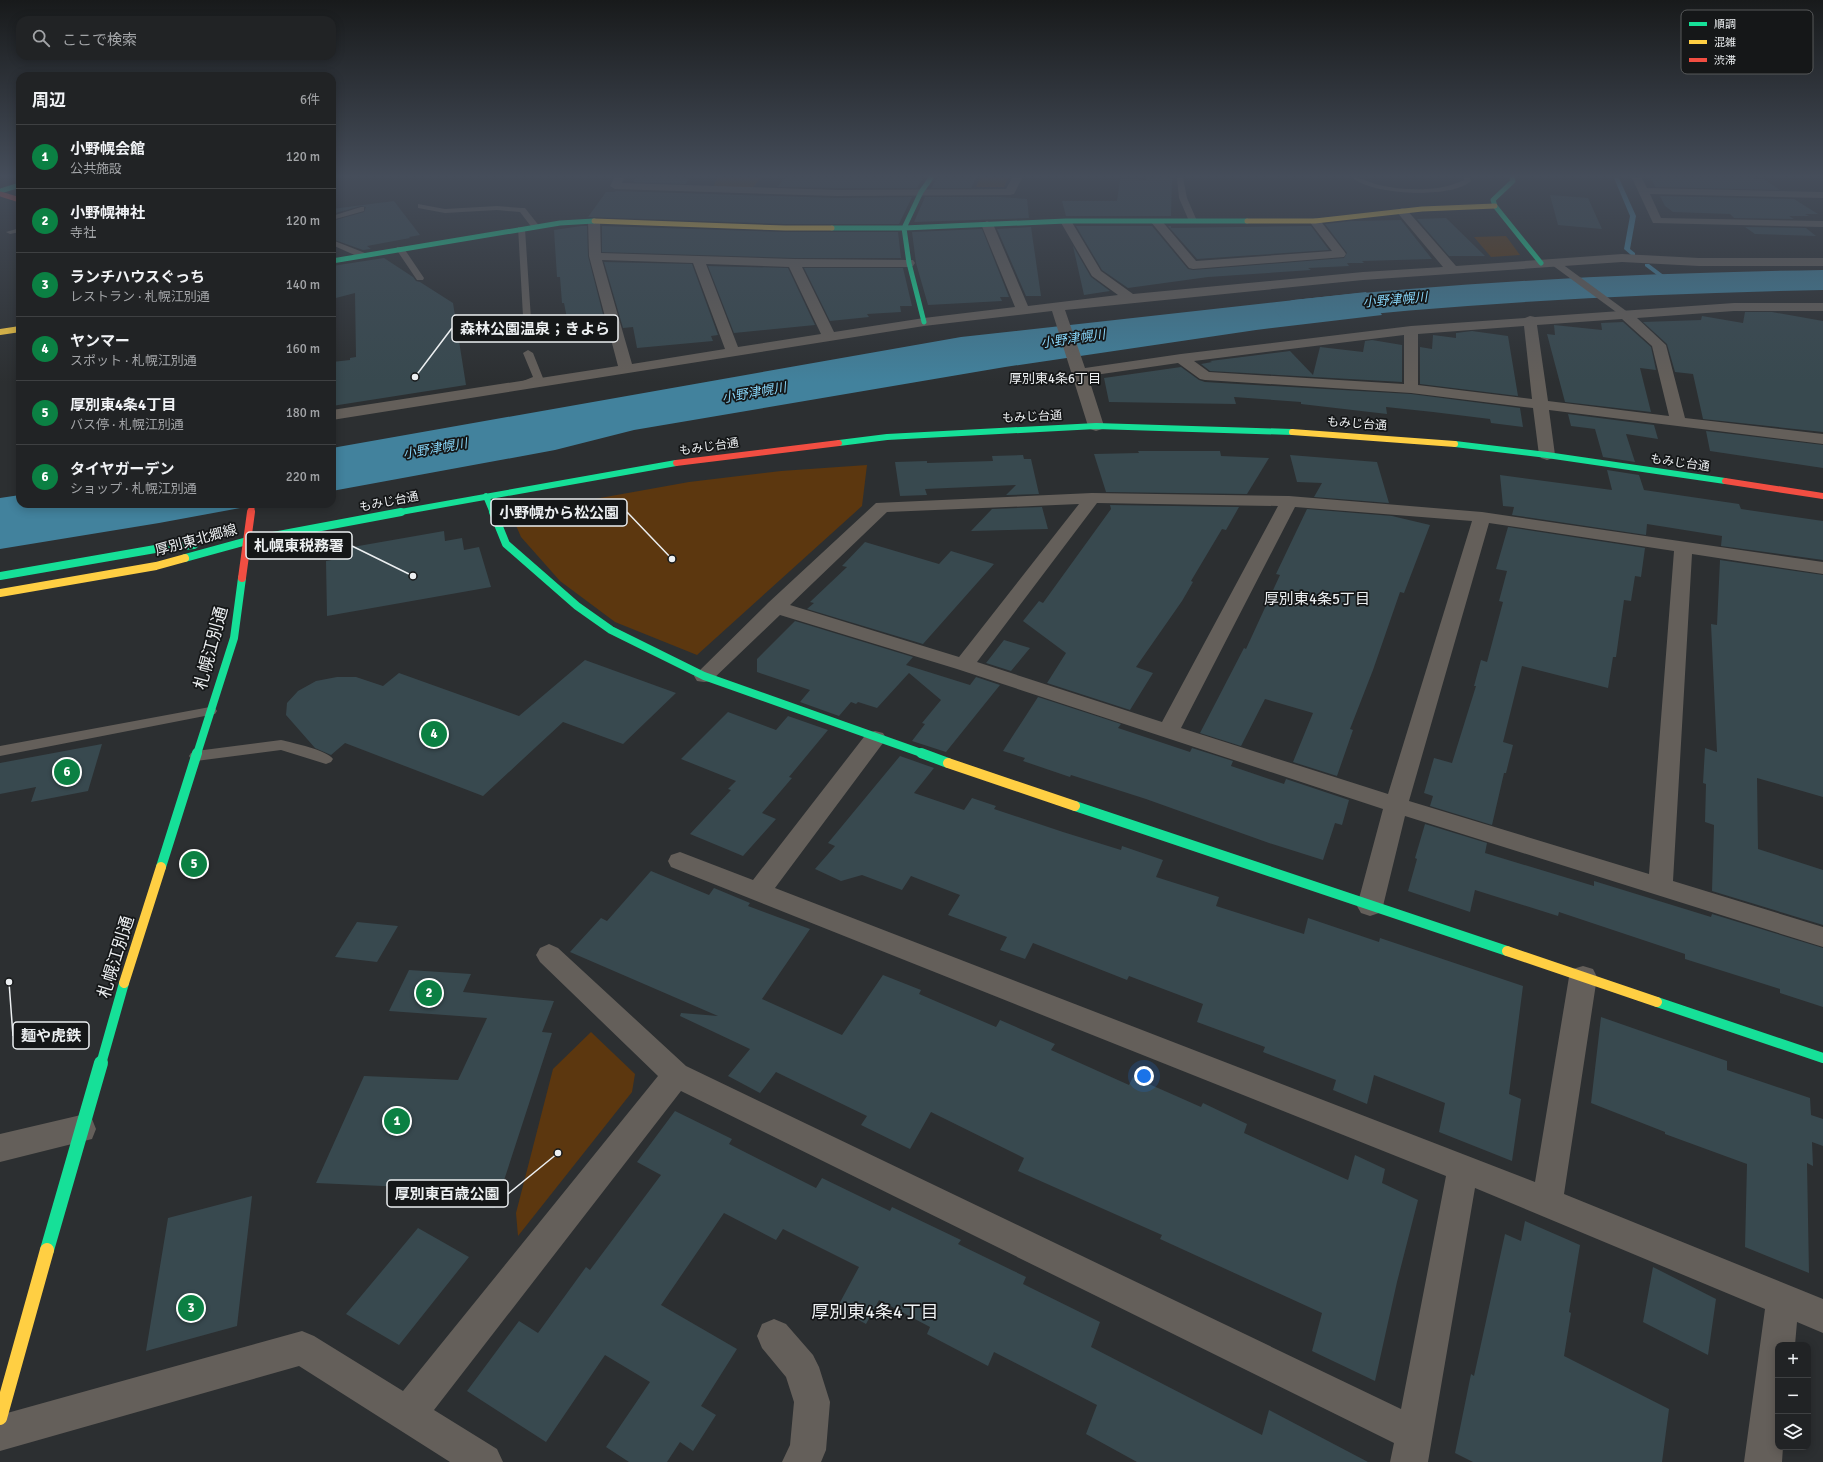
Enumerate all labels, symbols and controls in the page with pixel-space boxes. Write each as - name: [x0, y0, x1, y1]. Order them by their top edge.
- legend: [1681, 10, 1813, 74]
- search box: [16, 16, 336, 60]
- text: 順調: [1714, 18, 1736, 31]
- icon: search: [30, 27, 52, 49]
- text: ここで検索: [62, 31, 137, 49]
- text: 混雑: [1714, 36, 1736, 49]
- text: 渋滞: [1714, 54, 1736, 67]
- text: 周辺: [32, 90, 66, 111]
- text: 6件: [300, 92, 320, 108]
- text: 小野幌会館: [70, 140, 145, 158]
- text: 1: [41, 149, 49, 165]
- text: 120 m: [286, 149, 320, 165]
- text: 公共施設: [70, 161, 122, 177]
- text: 小野幌神社: [70, 204, 145, 222]
- text: 2: [41, 213, 49, 229]
- text: 120 m: [286, 213, 320, 229]
- text: 寺社: [70, 225, 96, 241]
- text: ランチハウスぐっち: [70, 268, 205, 286]
- text: 3: [41, 277, 49, 293]
- text: 140 m: [286, 277, 320, 293]
- text: レストラン · 札幌江別通: [70, 289, 210, 305]
- water label: 小野津幌川: [1362, 289, 1430, 311]
- callout: 森林公園温泉；きよら: [452, 315, 618, 342]
- text: 森林公園温泉；きよら: [460, 320, 610, 338]
- water label: 小野津幌川: [1040, 326, 1108, 351]
- text: ヤンマー: [70, 332, 130, 350]
- text: 4: [41, 341, 49, 357]
- text: 160 m: [286, 341, 320, 357]
- text: スポット · 札幌江別通: [70, 353, 197, 369]
- district label: 厚別東4条6丁目: [1009, 371, 1101, 387]
- water label: 小野津幌川: [721, 379, 789, 407]
- text: 厚別東4条4丁目: [70, 396, 176, 414]
- text: 5: [41, 405, 49, 421]
- text: 180 m: [286, 405, 320, 421]
- street label: もみじ台通: [1002, 408, 1062, 426]
- street label: もみじ台通: [1327, 414, 1387, 434]
- text: バス停 · 札幌江別通: [70, 417, 184, 433]
- water label: 小野津幌川: [402, 435, 470, 463]
- street label: もみじ台通: [678, 435, 740, 459]
- street label: もみじ台通: [1649, 451, 1711, 475]
- text: タイヤガーデン: [70, 460, 175, 478]
- text: 6: [41, 469, 49, 485]
- text: 220 m: [286, 469, 320, 485]
- text: ショップ · 札幌江別通: [70, 481, 197, 497]
- street label: もみじ台通: [358, 489, 420, 515]
- callout: 小野幌から松公園: [491, 499, 627, 526]
- text: 小野幌から松公園: [499, 504, 619, 522]
- street label: 厚別東北郷線: [153, 521, 239, 559]
- callout: 札幌東税務署: [246, 532, 352, 559]
- text: 札幌東税務署: [254, 537, 344, 555]
- district label: 厚別東4条5丁目: [1264, 590, 1370, 608]
- street label: 札幌江別通: [190, 604, 232, 692]
- pin: 4: [421, 719, 447, 749]
- pin: 6: [54, 757, 80, 787]
- pin: 5: [181, 849, 207, 879]
- street label: 札幌江別通: [94, 913, 138, 1001]
- pin: 2: [416, 978, 442, 1008]
- callout: 麺や虎鉄: [13, 1022, 89, 1049]
- text: 麺や虎鉄: [21, 1027, 82, 1045]
- your location: [1134, 1066, 1154, 1086]
- pin: 1: [384, 1106, 410, 1136]
- callout: 厚別東百歳公園: [387, 1180, 508, 1207]
- text: 厚別東百歳公園: [394, 1185, 500, 1203]
- pin: 3: [178, 1293, 204, 1323]
- district label: 厚別東4条4丁目: [811, 1301, 939, 1323]
- map controls: [1775, 1342, 1811, 1450]
- button: +: [1775, 1342, 1811, 1378]
- button: −: [1775, 1378, 1811, 1414]
- button: layers: [1775, 1414, 1811, 1450]

